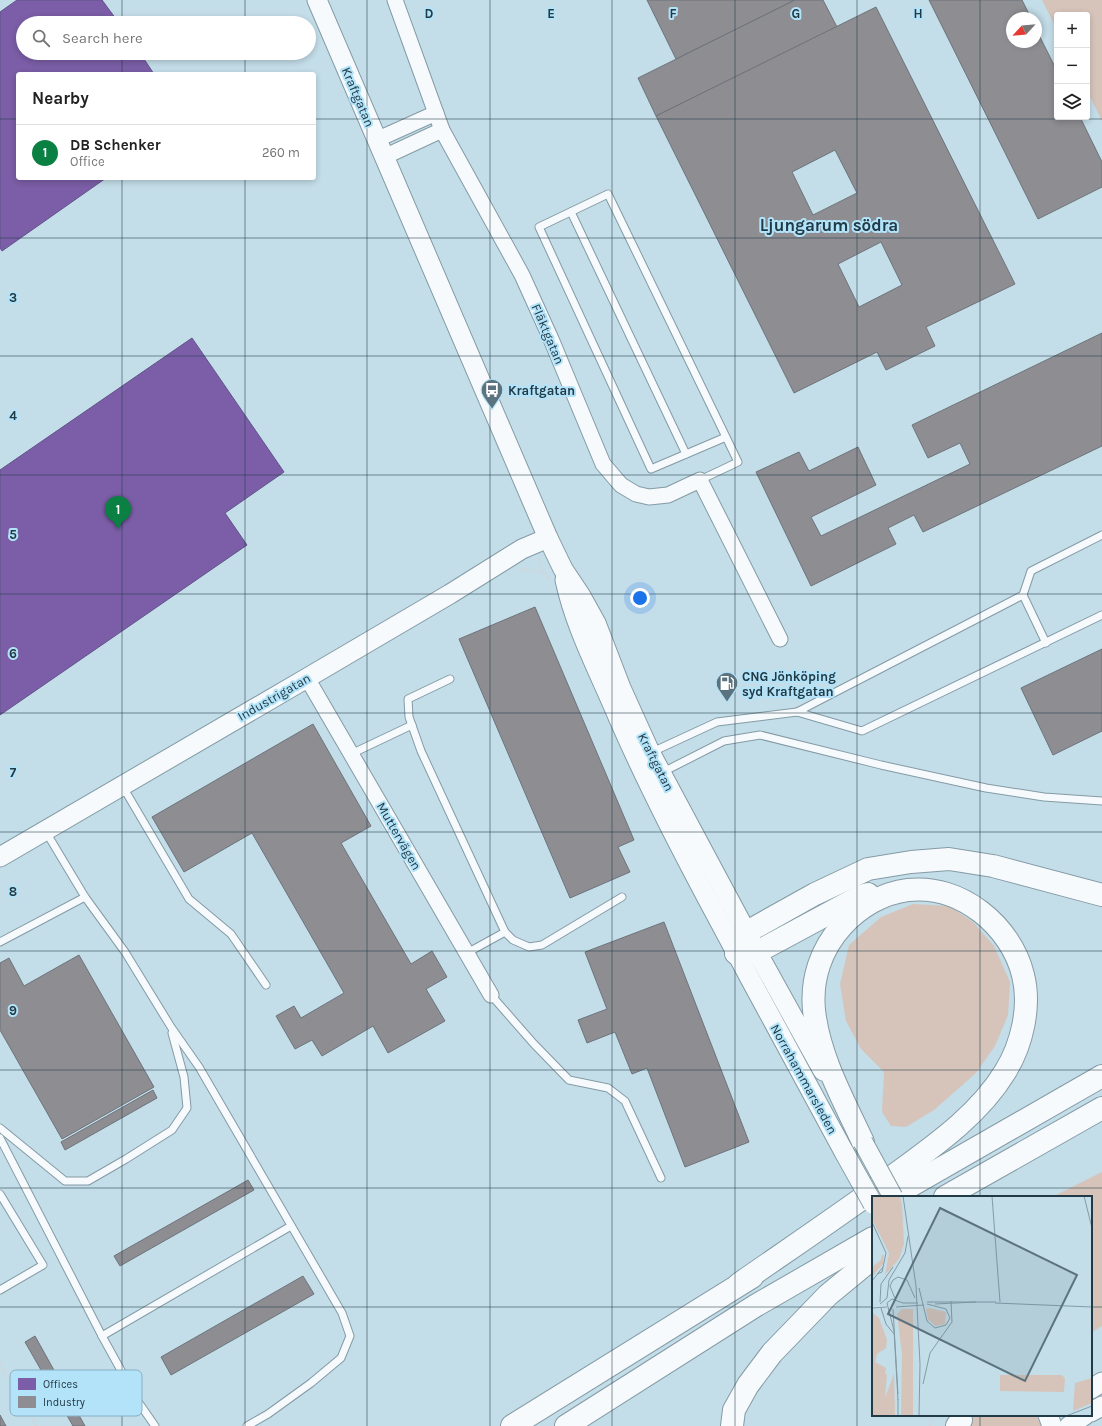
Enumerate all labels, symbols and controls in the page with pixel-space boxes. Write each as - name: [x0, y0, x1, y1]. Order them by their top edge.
- text: D: [425, 6, 434, 21]
- text: E: [547, 6, 555, 21]
- text: F: [669, 6, 677, 21]
- text: G: [792, 6, 800, 21]
- text: H: [913, 6, 923, 21]
- north arrow: [1006, 12, 1042, 48]
- map controls: [1054, 12, 1090, 120]
- button: +: [1054, 12, 1090, 48]
- search box: [16, 16, 316, 60]
- icon: search: [30, 27, 52, 49]
- text: Search here: [62, 29, 143, 47]
- button: −: [1054, 48, 1090, 84]
- street label: Kraftgatan: [339, 65, 377, 129]
- button: layers: [1054, 84, 1090, 120]
- text: Nearby: [32, 88, 89, 108]
- text: DB Schenker: [70, 136, 161, 154]
- text: 1: [43, 145, 47, 160]
- text: 260 m: [262, 145, 300, 160]
- text: Office: [70, 154, 105, 169]
- district label: Ljungarum södra: [760, 215, 898, 235]
- text: 3: [9, 290, 17, 305]
- street label: Fläktgatan: [529, 302, 567, 366]
- bus stop icon: Kraftgatan: [479, 377, 505, 410]
- place label: Kraftgatan: [508, 383, 575, 398]
- text: 4: [9, 408, 17, 423]
- pin: 1: [105, 496, 131, 529]
- text: 5: [9, 527, 17, 542]
- your location: [630, 588, 650, 608]
- text: 6: [9, 646, 17, 661]
- place label: CNG Jönköping syd Kraftgatan: [742, 669, 836, 699]
- street label: Industrigatan: [235, 670, 313, 724]
- fuel station icon: CNG Jönköping syd Kraftgatan: [714, 670, 740, 703]
- street label: Kraftgatan: [635, 730, 677, 794]
- text: 7: [10, 765, 17, 780]
- street label: Muttervägen: [374, 800, 424, 872]
- text: 8: [9, 884, 17, 899]
- text: 9: [9, 1003, 17, 1018]
- street label: Norrahammarsleden: [768, 1022, 840, 1136]
- inset map: [872, 1196, 1092, 1416]
- legend: [10, 1370, 142, 1416]
- text: Offices: [43, 1378, 78, 1391]
- text: Industry: [43, 1396, 85, 1409]

